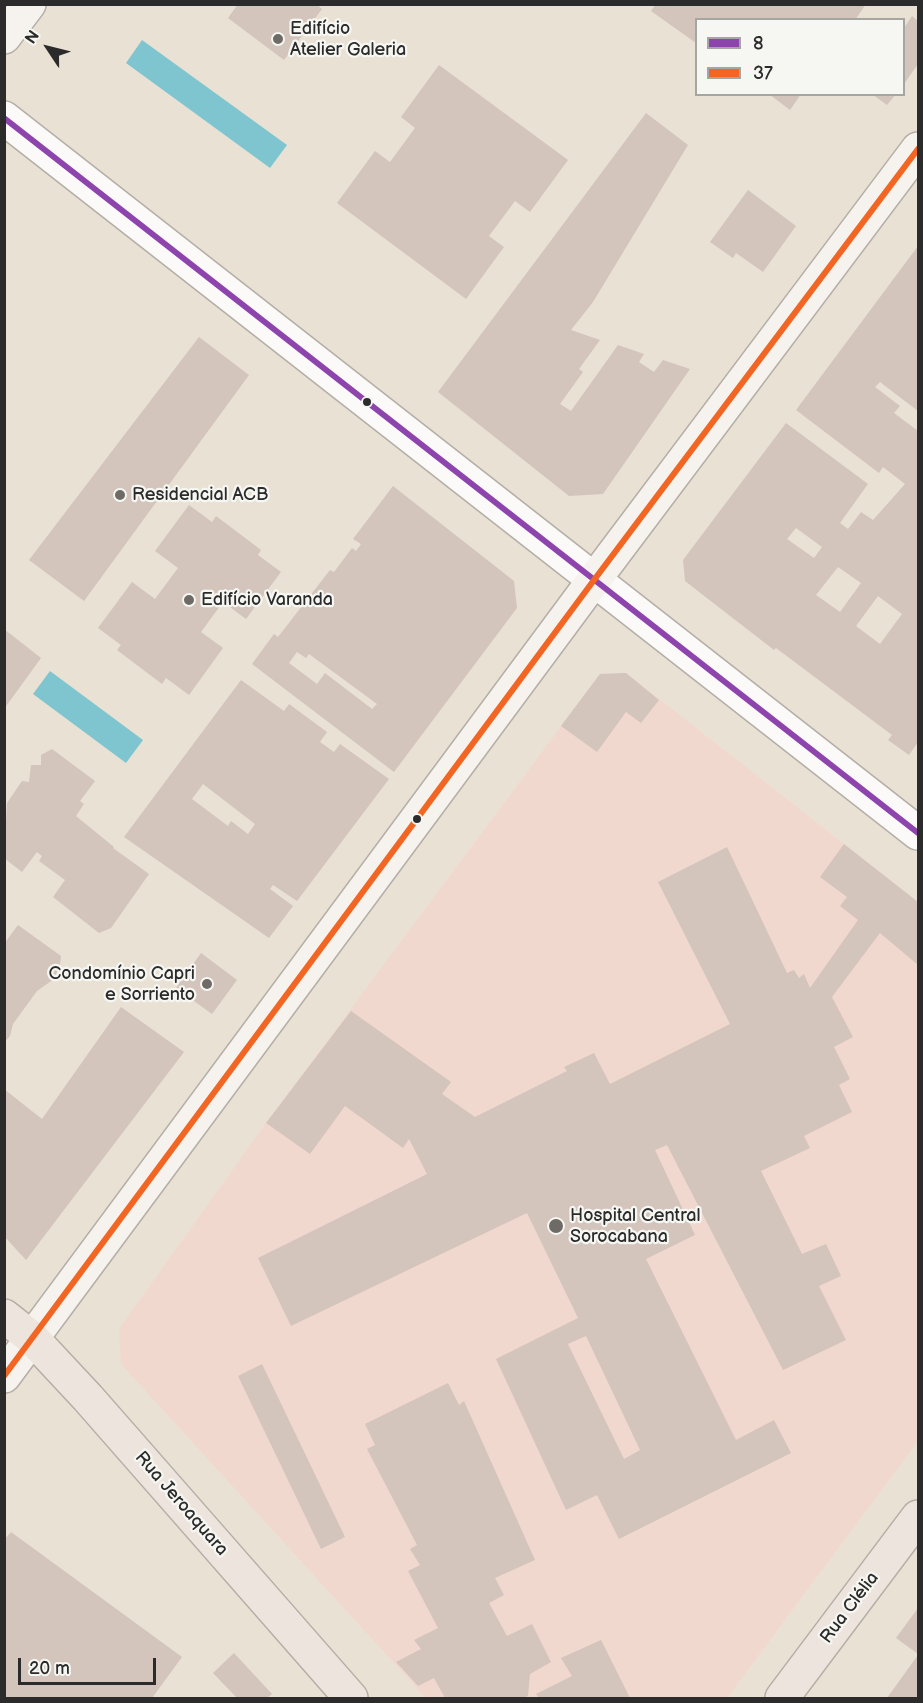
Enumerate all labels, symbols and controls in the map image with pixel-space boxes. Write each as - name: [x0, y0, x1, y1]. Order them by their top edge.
- north arrow: [18, 18, 78, 78]
- place label: Edifício Atelier Galeria: [290, 18, 406, 60]
- legend: [695, 18, 905, 96]
- text: N: [22, 27, 44, 48]
- marker: Edifício Atelier Galeria: [271, 32, 285, 46]
- text: 8: [753, 33, 764, 54]
- text: 37: [753, 63, 773, 84]
- unlabelled marker: [361, 396, 373, 408]
- place label: Residencial ACB: [132, 484, 268, 506]
- marker: Residencial ACB: [113, 488, 127, 502]
- place label: Edifício Varanda: [201, 589, 333, 611]
- marker: Edifício Varanda: [182, 593, 196, 607]
- unlabelled marker: [411, 813, 423, 825]
- place label: Condomínio Capri e Sorriento: [49, 963, 195, 1006]
- marker: Condomínio Capri e Sorriento: [200, 977, 214, 991]
- place label: Hospital Central Sorocabana: [570, 1205, 700, 1248]
- marker: Hospital Central Sorocabana: [547, 1217, 565, 1235]
- street label: Rua Jeroaquara: [130, 1447, 232, 1561]
- street label: Rua Clélia: [816, 1568, 884, 1648]
- scale bar: [21, 1646, 159, 1684]
- text: 20 m: [29, 1658, 70, 1679]

